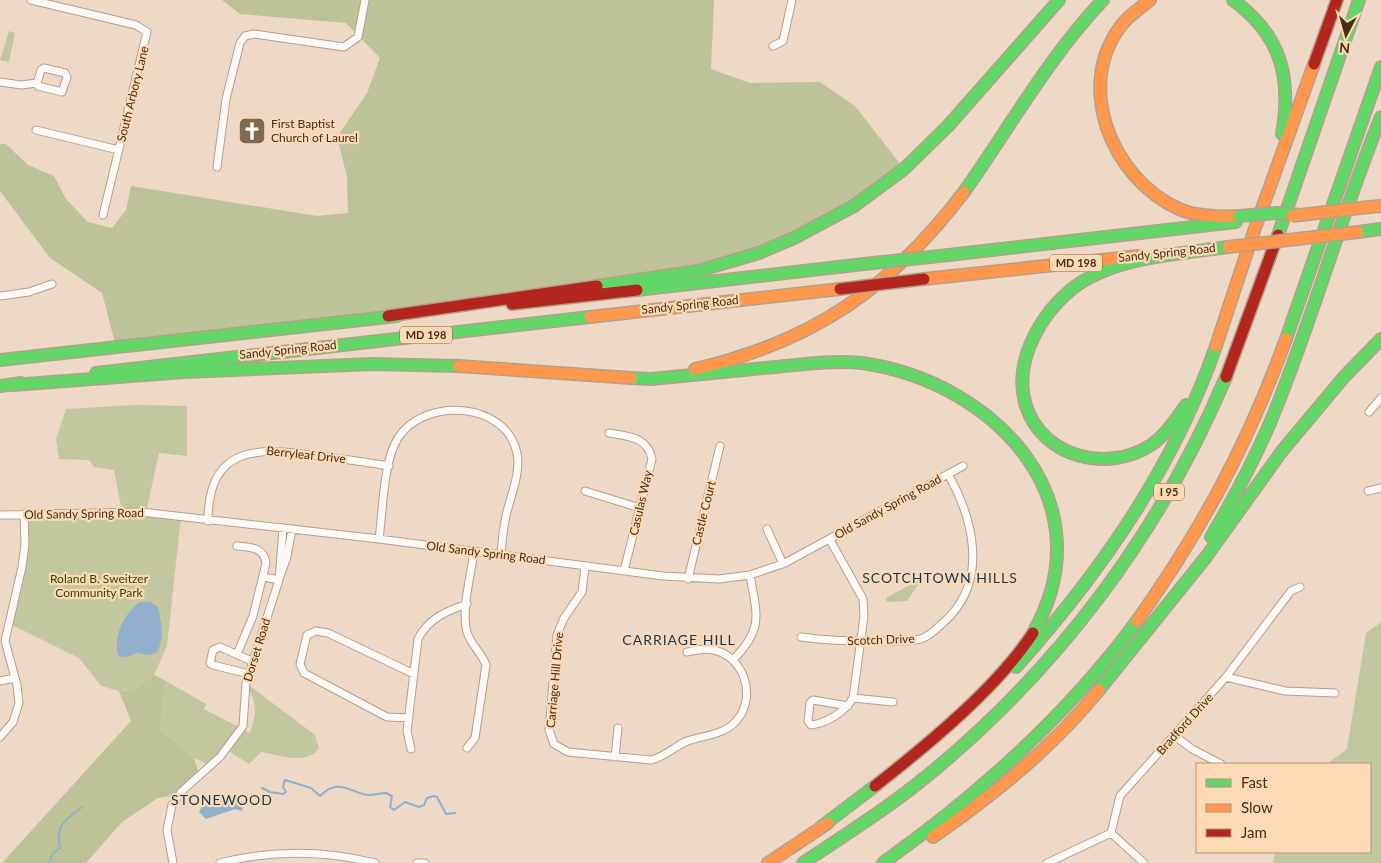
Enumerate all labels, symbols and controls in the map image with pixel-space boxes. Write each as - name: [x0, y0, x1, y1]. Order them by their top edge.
- north arrow: [1321, 10, 1371, 60]
- text: N: [1338, 39, 1351, 57]
- street label: South Arbory Lane: [113, 44, 152, 143]
- church icon: First Baptist Church of Laurel: [237, 116, 267, 146]
- place label: First Baptist Church of Laurel: [271, 116, 358, 145]
- street label: Sandy Spring Road: [1118, 240, 1216, 265]
- road number: MD 198: [1050, 254, 1102, 272]
- street label: Sandy Spring Road: [641, 292, 739, 317]
- road number: MD 198: [400, 326, 452, 344]
- street label: Sandy Spring Road: [239, 337, 337, 362]
- street label: Berryleaf Drive: [266, 443, 346, 466]
- street label: Casulas Way: [626, 468, 655, 537]
- street label: Old Sandy Spring Road: [832, 471, 944, 542]
- street label: Castle Court: [688, 478, 719, 547]
- road number: I 95: [1154, 484, 1184, 501]
- street label: Old Sandy Spring Road: [24, 505, 144, 522]
- street label: Old Sandy Spring Road: [426, 538, 546, 567]
- district label: SCOTCHTOWN HILLS: [862, 569, 1018, 586]
- park label: Roland B. Sweitzer Community Park: [50, 571, 149, 600]
- street label: Dorset Road: [240, 616, 273, 683]
- street label: Carriage Hill Drive: [543, 631, 566, 729]
- district label: CARRIAGE HILL: [622, 631, 736, 648]
- street label: Scotch Drive: [847, 631, 915, 648]
- street label: Bradford Drive: [1153, 690, 1216, 758]
- legend: [1196, 763, 1371, 853]
- text: Fast: [1241, 773, 1268, 791]
- district label: STONEWOOD: [171, 791, 273, 808]
- text: Slow: [1241, 798, 1273, 816]
- text: Jam: [1241, 823, 1267, 841]

